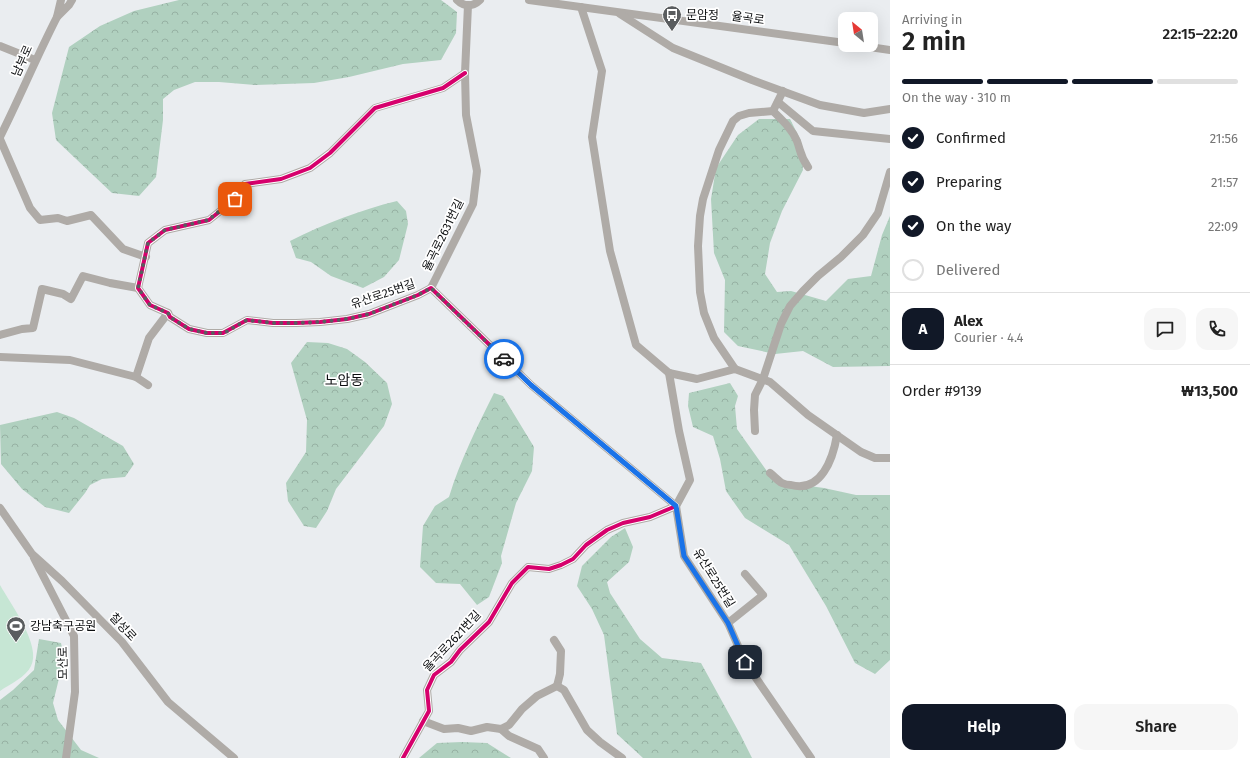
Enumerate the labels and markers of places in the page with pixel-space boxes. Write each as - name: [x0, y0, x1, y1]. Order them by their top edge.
- bus stop icon: 문암정: [661, 4, 683, 32]
- place label: 문암정: [686, 8, 719, 22]
- pin: [218, 182, 252, 216]
- sports icon: 강남축구공원: [5, 615, 27, 643]
- place label: 강남축구공원: [30, 619, 96, 633]
- pin: [728, 645, 762, 679]

